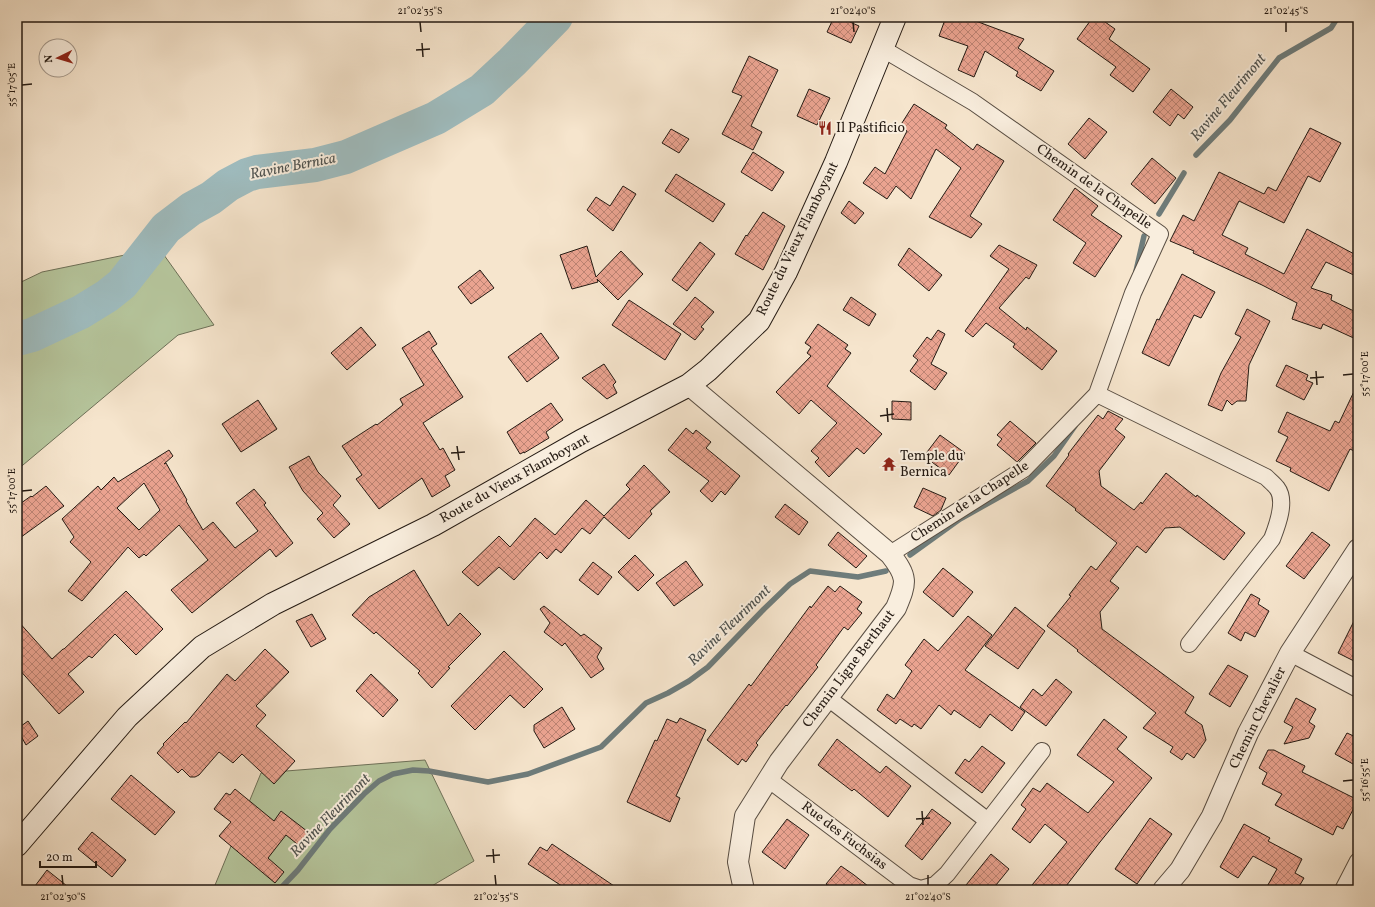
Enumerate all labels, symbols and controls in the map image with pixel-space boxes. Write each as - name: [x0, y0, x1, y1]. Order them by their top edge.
- text: 21°02'35"S: [398, 4, 442, 18]
- text: 21°02'40"S: [830, 4, 876, 18]
- text: 21°02'45"S: [1264, 4, 1308, 18]
- north arrow: [38, 38, 78, 78]
- water label: Ravine Fleurimont: [1186, 49, 1273, 146]
- text: N: [42, 54, 57, 63]
- text: 55°17'05"E: [5, 63, 19, 107]
- place label: Il Pastificio: [836, 119, 905, 138]
- restaurant icon: Il Pastificio: [817, 120, 833, 136]
- street label: Chemin de la Chapelle: [1032, 140, 1156, 234]
- water label: Ravine Bernica: [248, 148, 338, 186]
- street label: Route du Vieux Flamboyant: [752, 159, 844, 319]
- text: 55°17'00"E: [1358, 351, 1372, 397]
- street label: Route du Vieux Flamboyant: [437, 430, 594, 528]
- place label: Temple du Bernica: [900, 447, 964, 482]
- temple icon: Temple du Bernica: [881, 456, 897, 472]
- street label: Chemin de la Chapelle: [907, 456, 1033, 547]
- text: 55°17'00"E: [5, 468, 19, 514]
- water label: Ravine Fleurimont: [684, 580, 777, 671]
- street label: Chemin Ligne Berthaut: [798, 606, 900, 732]
- street label: Chemin Chevalier: [1225, 664, 1291, 772]
- text: 55°16'55"E: [1358, 758, 1372, 802]
- water label: Ravine Fleurimont: [286, 769, 377, 862]
- street label: Rue des Fuchsias: [797, 797, 891, 875]
- scale bar: [40, 843, 96, 869]
- text: 20 m: [46, 850, 73, 866]
- text: 21°02'30"S: [40, 890, 86, 904]
- text: 21°02'35"S: [474, 890, 518, 904]
- text: 21°02'40"S: [905, 890, 951, 904]

